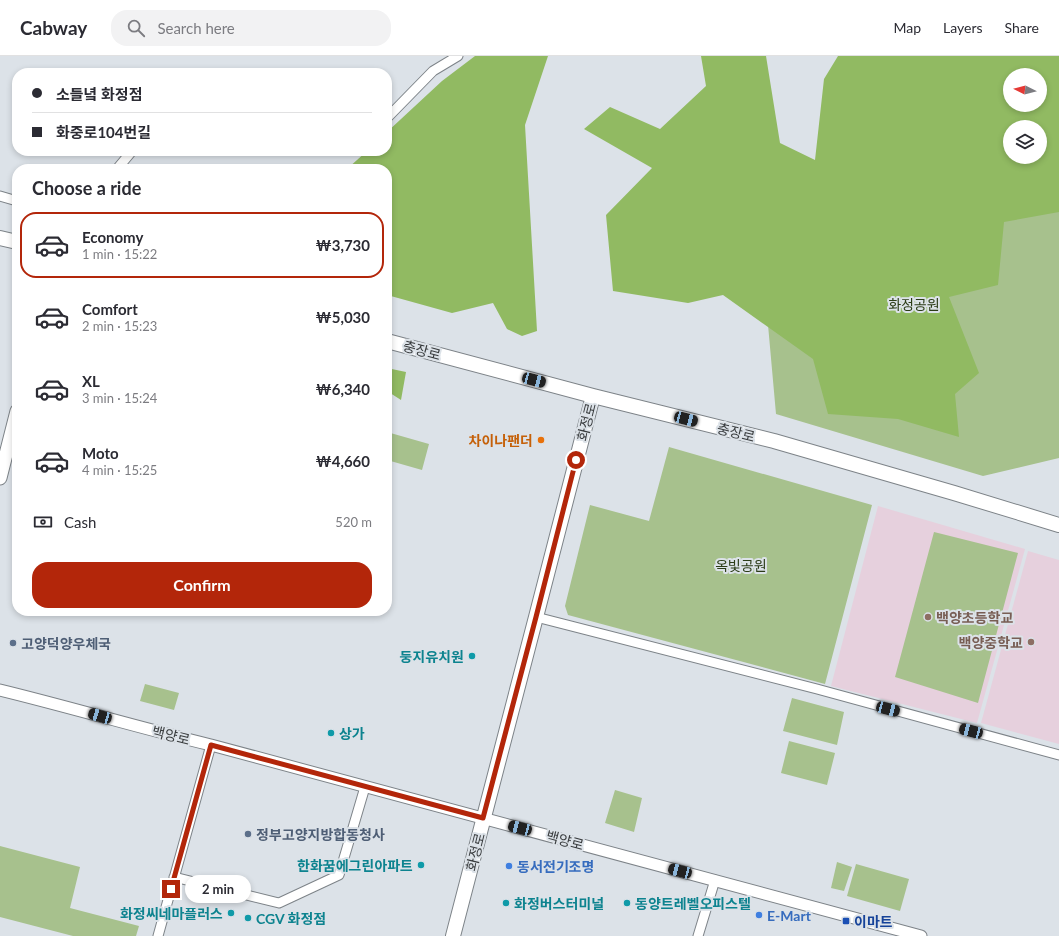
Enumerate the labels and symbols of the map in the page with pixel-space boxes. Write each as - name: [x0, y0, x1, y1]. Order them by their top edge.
- north arrow: [1003, 68, 1047, 112]
- park label: 화정공원: [888, 296, 940, 313]
- street label: 충장로: [401, 337, 443, 363]
- car: [521, 371, 547, 389]
- street label: 화정로: [573, 401, 599, 443]
- car: [673, 410, 699, 428]
- street label: 충장로: [715, 419, 757, 445]
- place label: 차이나팬더: [469, 432, 533, 449]
- marker: 차이나팬더: [536, 435, 546, 445]
- route start: [567, 451, 585, 469]
- park label: 옥빛공원: [715, 557, 767, 574]
- place label: 백양초등학교: [936, 609, 1013, 626]
- marker: 백양초등학교: [923, 612, 933, 622]
- place label: 백양중학교: [959, 634, 1023, 651]
- place label: 고양덕양우체국: [21, 635, 111, 652]
- marker: 백양중학교: [1026, 637, 1036, 647]
- marker: 고양덕양우체국: [8, 638, 18, 648]
- place label: 둥지유치원: [400, 648, 464, 665]
- marker: 둥지유치원: [467, 651, 477, 661]
- car: [875, 700, 901, 718]
- car: [87, 707, 113, 725]
- street label: 백양로: [150, 722, 192, 748]
- car: [958, 722, 984, 740]
- place label: 상가: [339, 725, 365, 742]
- marker: 상가: [326, 728, 336, 738]
- car: [507, 819, 533, 837]
- place label: 정부고양지방합동청사: [256, 826, 385, 843]
- street label: 백양로: [544, 827, 586, 853]
- marker: 정부고양지방합동청사: [243, 829, 253, 839]
- street label: 화정로: [462, 831, 488, 873]
- place label: 한화꿈에그린아파트: [297, 857, 413, 874]
- place label: 동서전기조명: [517, 858, 594, 875]
- marker: 한화꿈에그린아파트: [416, 860, 426, 870]
- marker: 동서전기조명: [504, 861, 514, 871]
- car: [667, 862, 693, 880]
- callout: 2 min: [185, 875, 251, 903]
- route end: [162, 880, 180, 898]
- place label: 화정버스터미널: [514, 895, 604, 912]
- place label: 동양트레벨오피스텔: [635, 895, 751, 912]
- marker: 화정버스터미널: [501, 898, 511, 908]
- marker: 동양트레벨오피스텔: [622, 898, 632, 908]
- place label: 화정씨네마플러스: [120, 905, 223, 922]
- place label: E-Mart: [767, 907, 812, 924]
- marker: 화정씨네마플러스: [226, 908, 236, 918]
- place label: CGV 화정점: [256, 910, 326, 927]
- marker: E-Mart: [754, 910, 764, 920]
- marker: CGV 화정점: [243, 913, 253, 923]
- place label: 이마트: [854, 913, 893, 930]
- marker: 이마트: [841, 916, 851, 926]

